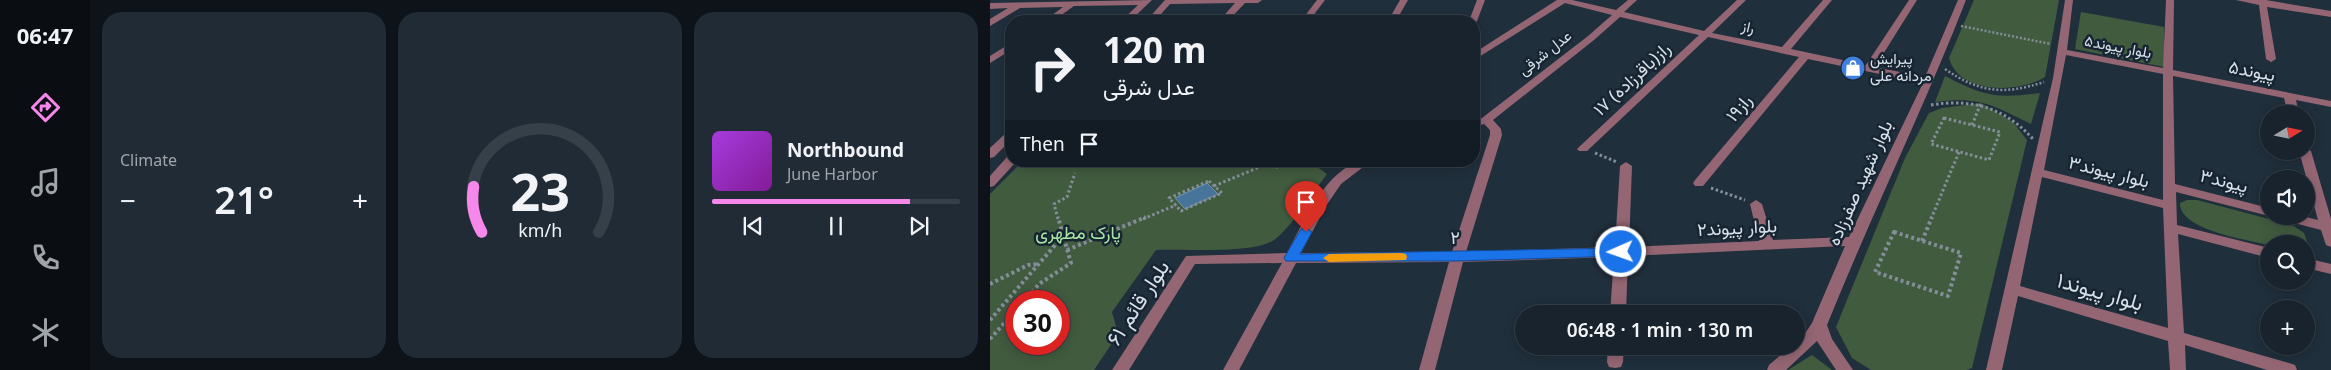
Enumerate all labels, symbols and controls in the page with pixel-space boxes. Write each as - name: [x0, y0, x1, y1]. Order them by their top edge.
- street label: راز: [1739, 15, 1757, 37]
- text: 06:47: [17, 20, 73, 50]
- street label: عدل شرقی: [1514, 25, 1576, 80]
- text: 120 m: [1103, 26, 1206, 73]
- street label: بلوار پیوند۵: [2083, 30, 2153, 63]
- icon: right: [1020, 35, 1085, 100]
- street label: ۱۷ راز(باقرزاده): [1587, 36, 1675, 120]
- place label: پیرایش مردانه علی: [1870, 48, 1932, 86]
- street label: پیوند۵: [2227, 54, 2278, 87]
- shop icon: پیرایش مردانه علی: [1840, 55, 1866, 81]
- text: عدل شرقی: [1103, 71, 1195, 101]
- street label: راز۱۹: [1720, 88, 1757, 126]
- icon: directions: [28, 90, 63, 125]
- north arrow: [2260, 105, 2315, 160]
- map controls: [2260, 105, 2315, 355]
- street label: بلوار شهید صفرزاده: [1821, 116, 1897, 249]
- icon: arrive: [1075, 130, 1103, 158]
- text: Then: [1020, 131, 1065, 157]
- text: Northbound: [787, 137, 904, 163]
- text: Climate: [120, 149, 177, 171]
- street label: بلوار پیوند۳: [2066, 149, 2152, 194]
- text: 23: [510, 155, 570, 226]
- text: June Harbor: [787, 163, 878, 185]
- street label: پیوند۳: [2198, 163, 2251, 198]
- icon: music: [28, 165, 63, 200]
- button: sound: [2260, 170, 2315, 225]
- text: 21°: [214, 173, 274, 225]
- text: −: [120, 181, 136, 219]
- text: +: [352, 181, 368, 219]
- pin: [1285, 181, 1327, 232]
- icon: arrive: [1292, 188, 1320, 216]
- icon: previous: [739, 212, 767, 240]
- icon: pause: [822, 212, 850, 240]
- icon: next: [905, 212, 933, 240]
- street label: بلوار پیوند۲: [1696, 213, 1778, 242]
- text: km/h: [518, 218, 562, 242]
- park label: پارک مطهری: [1035, 220, 1121, 245]
- street label: ۲: [1450, 225, 1460, 249]
- position arrow: [1594, 225, 1646, 277]
- button: search: [2260, 235, 2315, 290]
- icon: phone: [28, 240, 63, 275]
- street label: بلوار قائم ۶۱: [1099, 254, 1176, 351]
- street label: بلوار پیوند۱: [2054, 265, 2147, 318]
- speed limit sign: 30: [1005, 290, 1070, 355]
- button: +: [2260, 300, 2315, 355]
- icon: climate: [28, 315, 63, 350]
- text: 06:48 · 1 min · 130 m: [1567, 317, 1753, 343]

